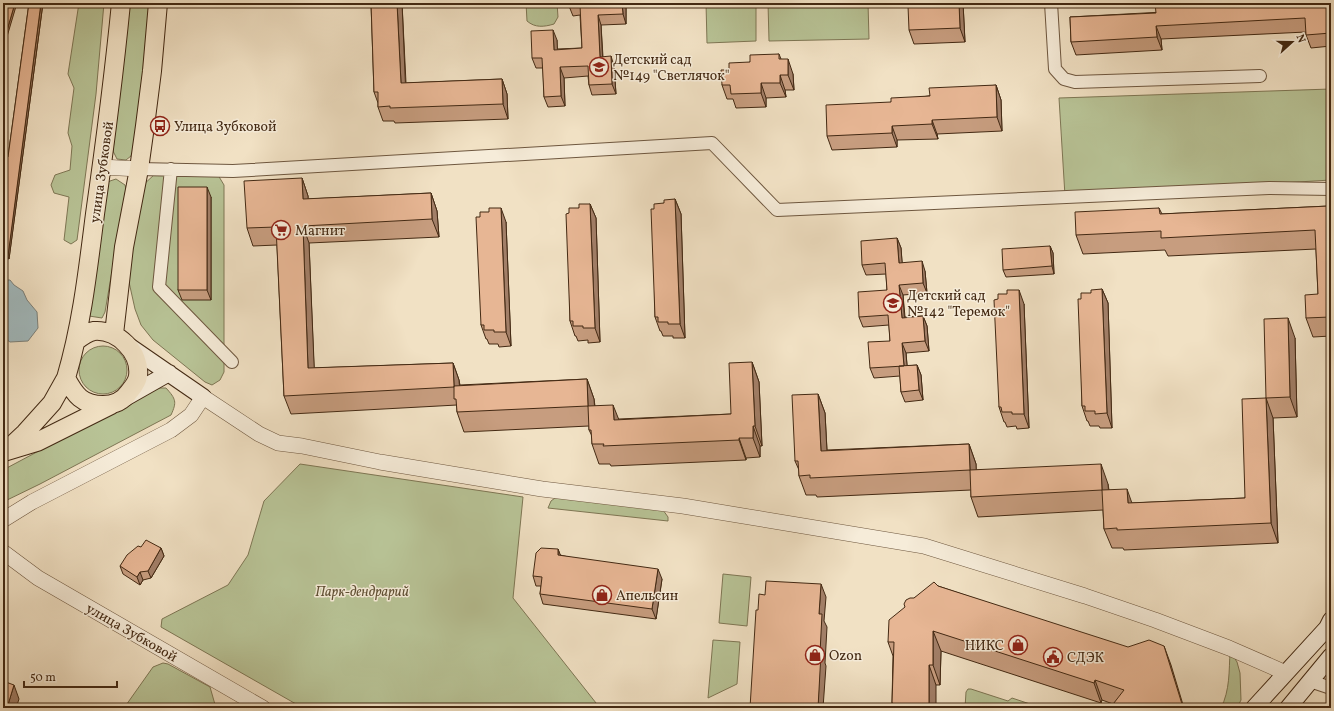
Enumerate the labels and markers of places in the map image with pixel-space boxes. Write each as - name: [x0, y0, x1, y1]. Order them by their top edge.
- place label: Детский сад №149 "Светлячок": [613, 51, 730, 86]
- school or university icon: Детский сад №149 "Светлячок": [588, 56, 610, 78]
- bus stop icon: Улица Зубковой: [149, 115, 171, 137]
- place label: Улица Зубковой: [174, 118, 277, 137]
- supermarket icon: Магнит: [270, 219, 292, 241]
- place label: Магнит: [295, 222, 345, 241]
- place label: Детский сад №142 "Теремок": [907, 287, 1010, 322]
- school or university icon: Детский сад №142 "Теремок": [882, 292, 904, 314]
- shop icon: Апельсин: [591, 584, 613, 606]
- place label: Апельсин: [616, 587, 679, 606]
- shop icon: НИКС: [1007, 634, 1029, 656]
- place label: НИКС: [965, 637, 1004, 656]
- shop icon: Ozon: [804, 644, 826, 666]
- public building icon: СДЭК: [1042, 646, 1064, 668]
- place label: Ozon: [829, 647, 862, 666]
- place label: СДЭК: [1067, 649, 1105, 668]

